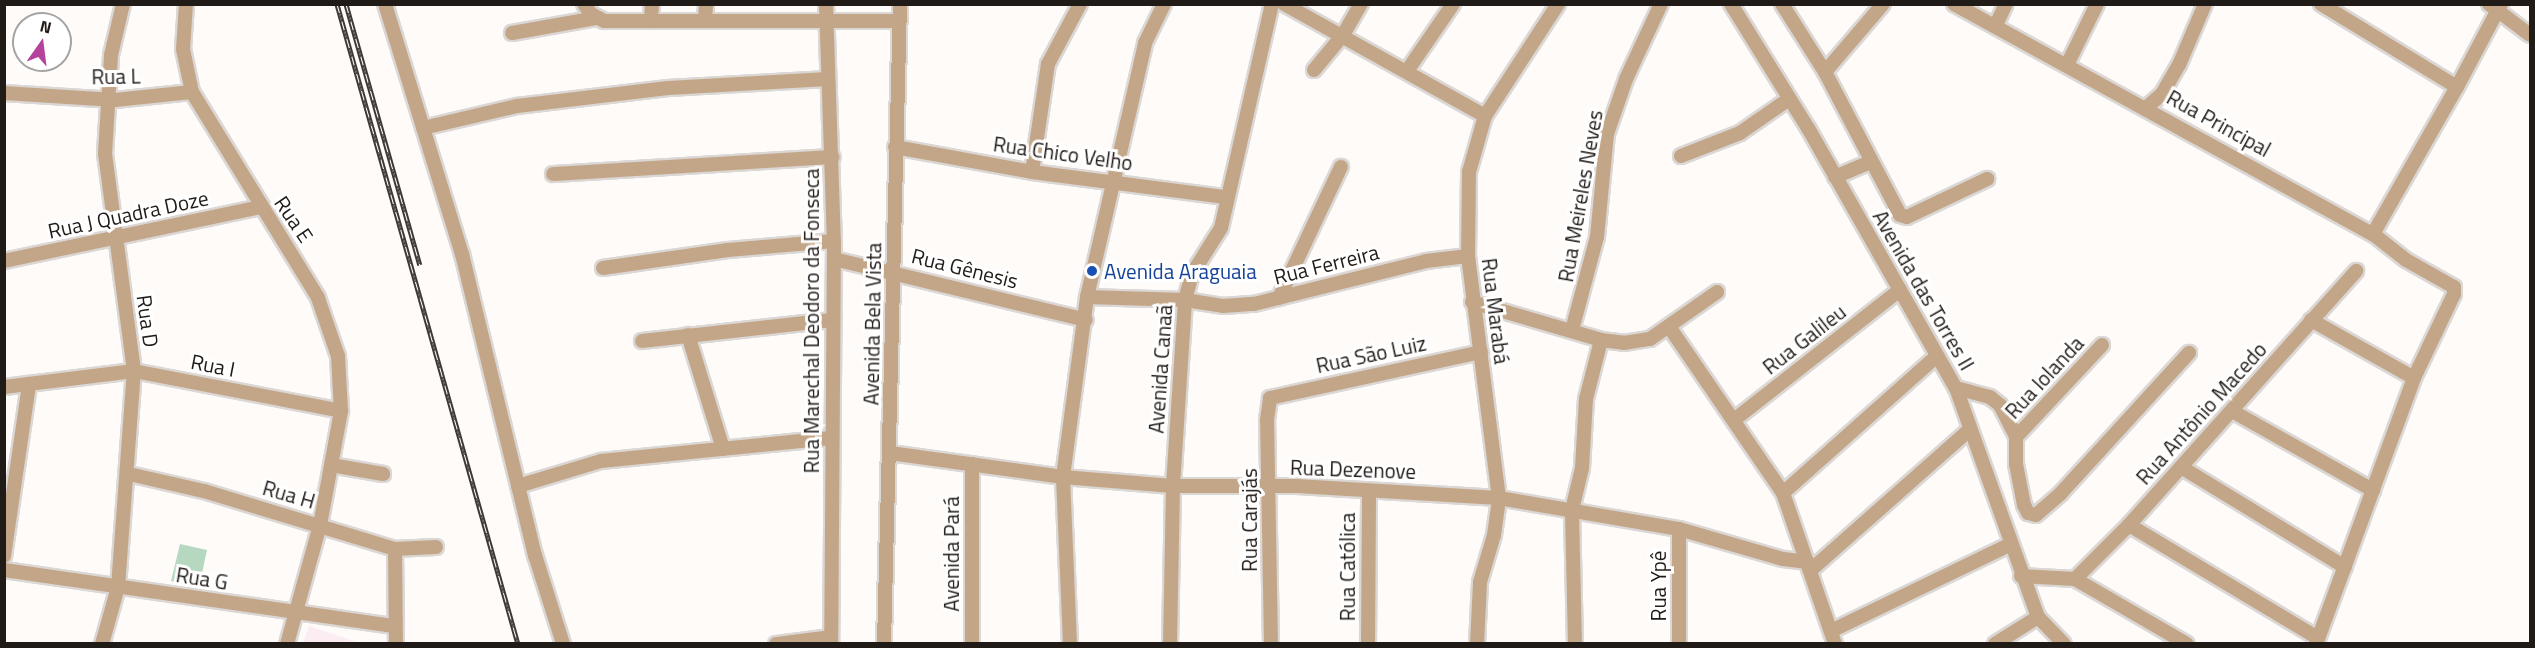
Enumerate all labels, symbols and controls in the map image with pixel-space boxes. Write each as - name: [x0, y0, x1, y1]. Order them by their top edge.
- north arrow: [12, 12, 72, 72]
- text: N: [38, 13, 54, 39]
- street label: Rua L: [91, 63, 141, 89]
- street label: Rua Principal: [2163, 84, 2275, 162]
- street label: Rua Meireles Neves: [1552, 108, 1608, 284]
- street label: Rua Chico Velho: [992, 131, 1134, 175]
- street label: Rua Marechal Deodoro da Fonseca: [798, 169, 824, 473]
- street label: Rua J Quadra Doze: [45, 185, 211, 243]
- street label: Rua E: [269, 191, 319, 247]
- street label: Avenida das Torres II: [1868, 205, 1980, 375]
- street label: Rua Ferreira: [1271, 239, 1381, 289]
- street label: Avenida Bela Vista: [858, 242, 886, 406]
- street label: Rua Gênesis: [909, 243, 1021, 293]
- street label: Rua Marabá: [1477, 257, 1515, 365]
- place label: Avenida Araguaia: [1104, 258, 1257, 284]
- marker: Avenida Araguaia: [1085, 264, 1099, 278]
- street label: Rua D: [132, 293, 164, 349]
- street label: Rua Galileu: [1757, 299, 1851, 379]
- street label: Avenida Canaã: [1143, 304, 1177, 434]
- street label: Rua São Luiz: [1314, 330, 1428, 378]
- street label: Rua Iolanda: [1999, 331, 2089, 423]
- street label: Rua Antônio Macedo: [2130, 337, 2272, 489]
- street label: Rua I: [189, 348, 237, 382]
- street label: Rua Dezenove: [1290, 454, 1416, 484]
- street label: Rua Carajás: [1236, 468, 1262, 572]
- street label: Rua H: [260, 475, 318, 513]
- street label: Avenida Pará: [938, 496, 964, 612]
- street label: Rua Católica: [1334, 513, 1360, 621]
- street label: Rua Ypê: [1645, 551, 1671, 621]
- street label: Rua G: [174, 561, 230, 595]

